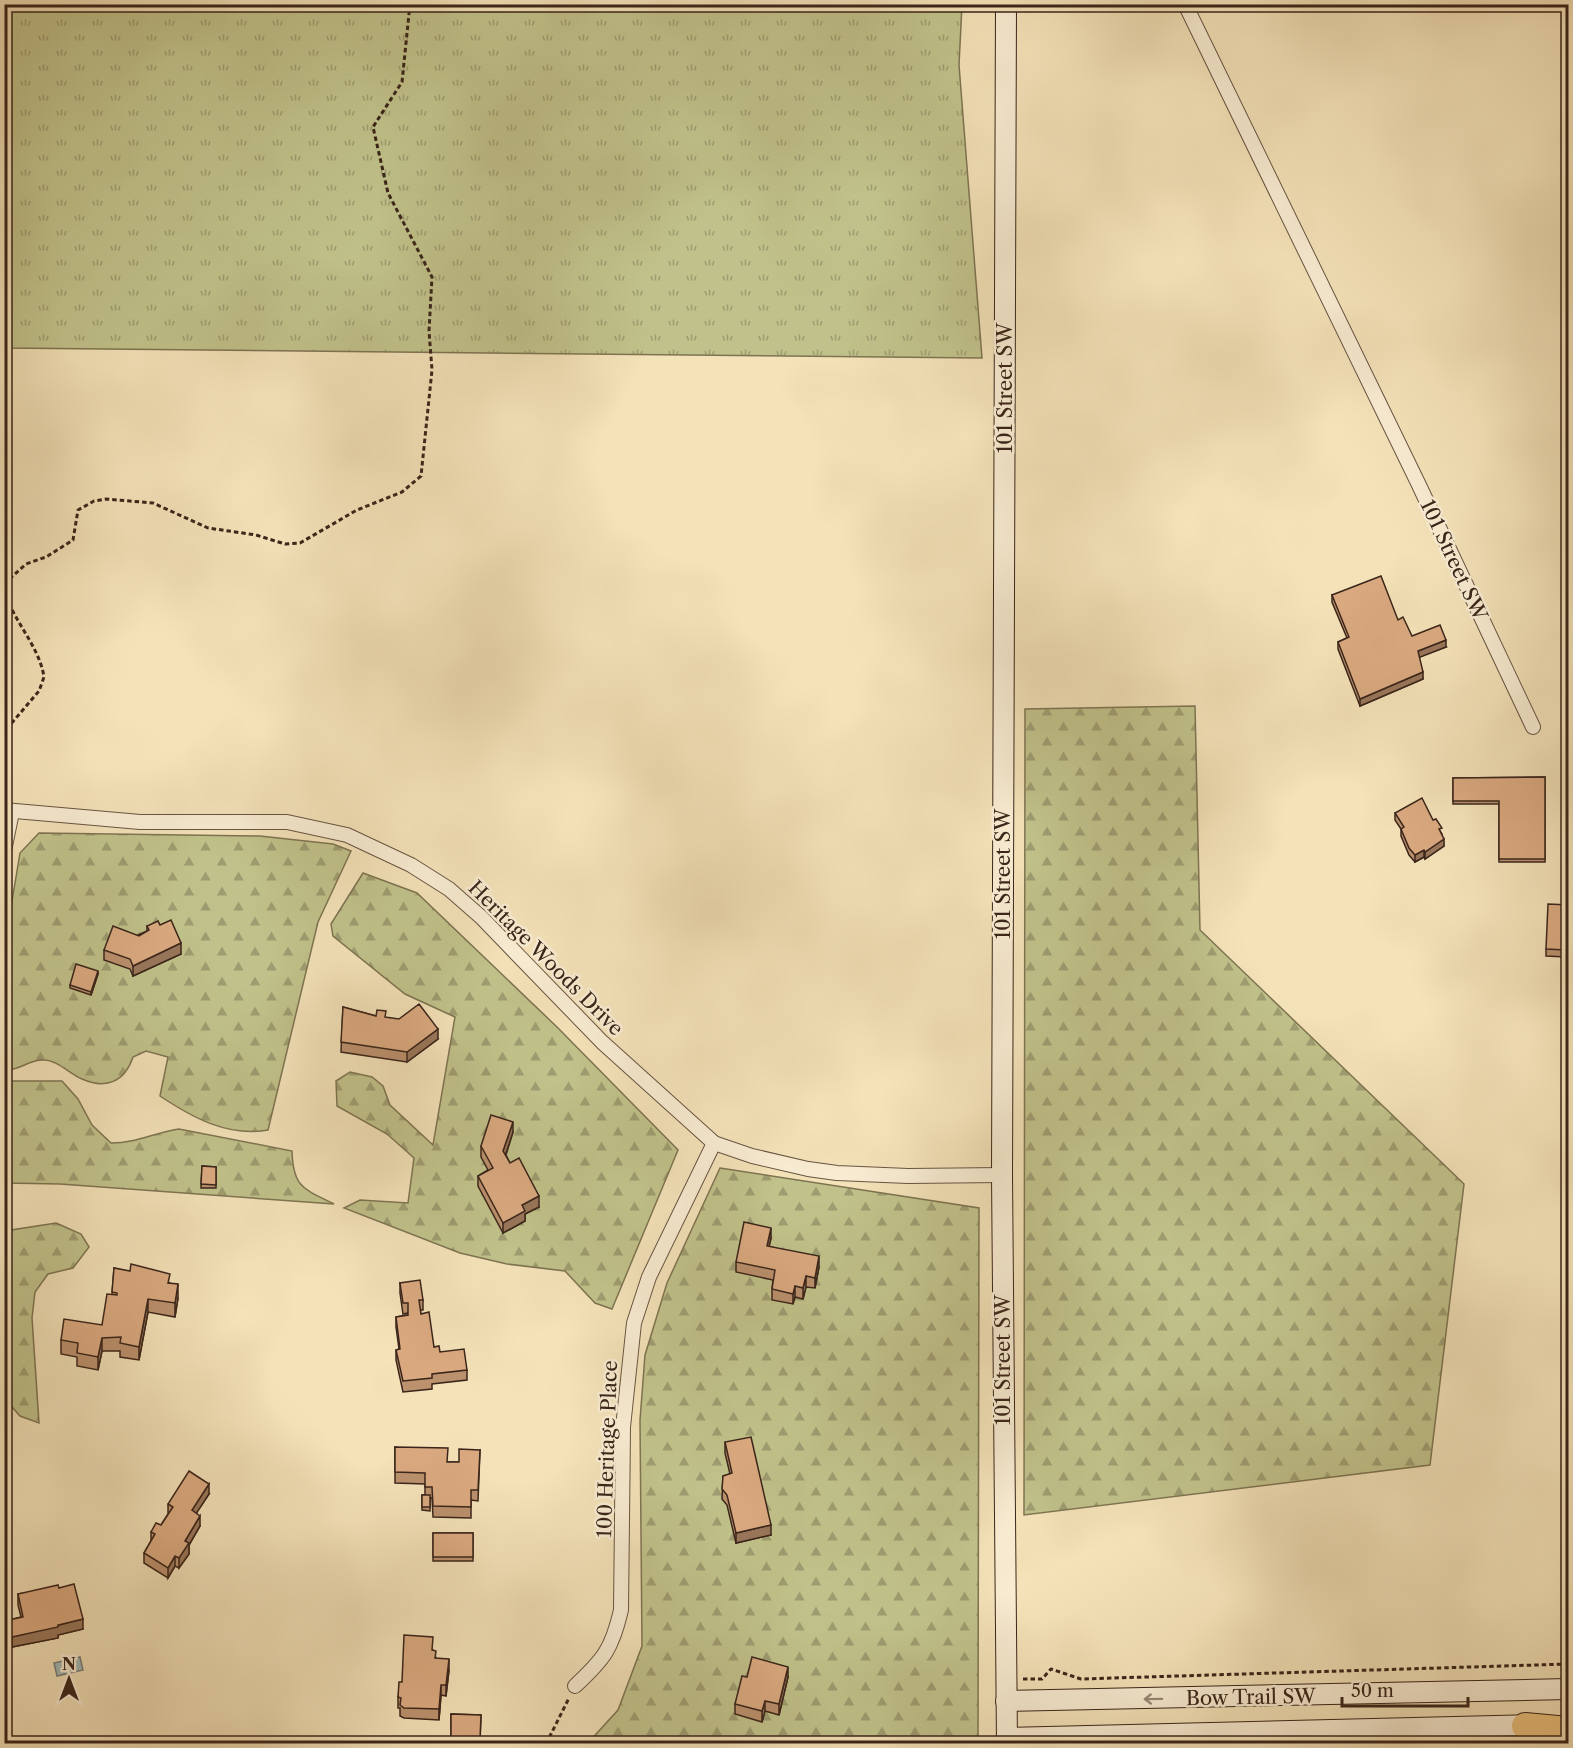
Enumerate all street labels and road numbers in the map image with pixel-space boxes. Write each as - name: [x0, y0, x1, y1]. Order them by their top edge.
- street label: 101 Street SW: [993, 322, 1017, 453]
- street label: 101 Street SW: [1416, 496, 1493, 625]
- street label: 101 Street SW: [991, 808, 1015, 939]
- street label: Heritage Woods Drive: [464, 876, 628, 1040]
- street label: 101 Street SW: [991, 1294, 1015, 1425]
- street label: 100 Heritage Place: [592, 1360, 622, 1538]
- street label: Bow Trail SW: [1186, 1684, 1317, 1710]

